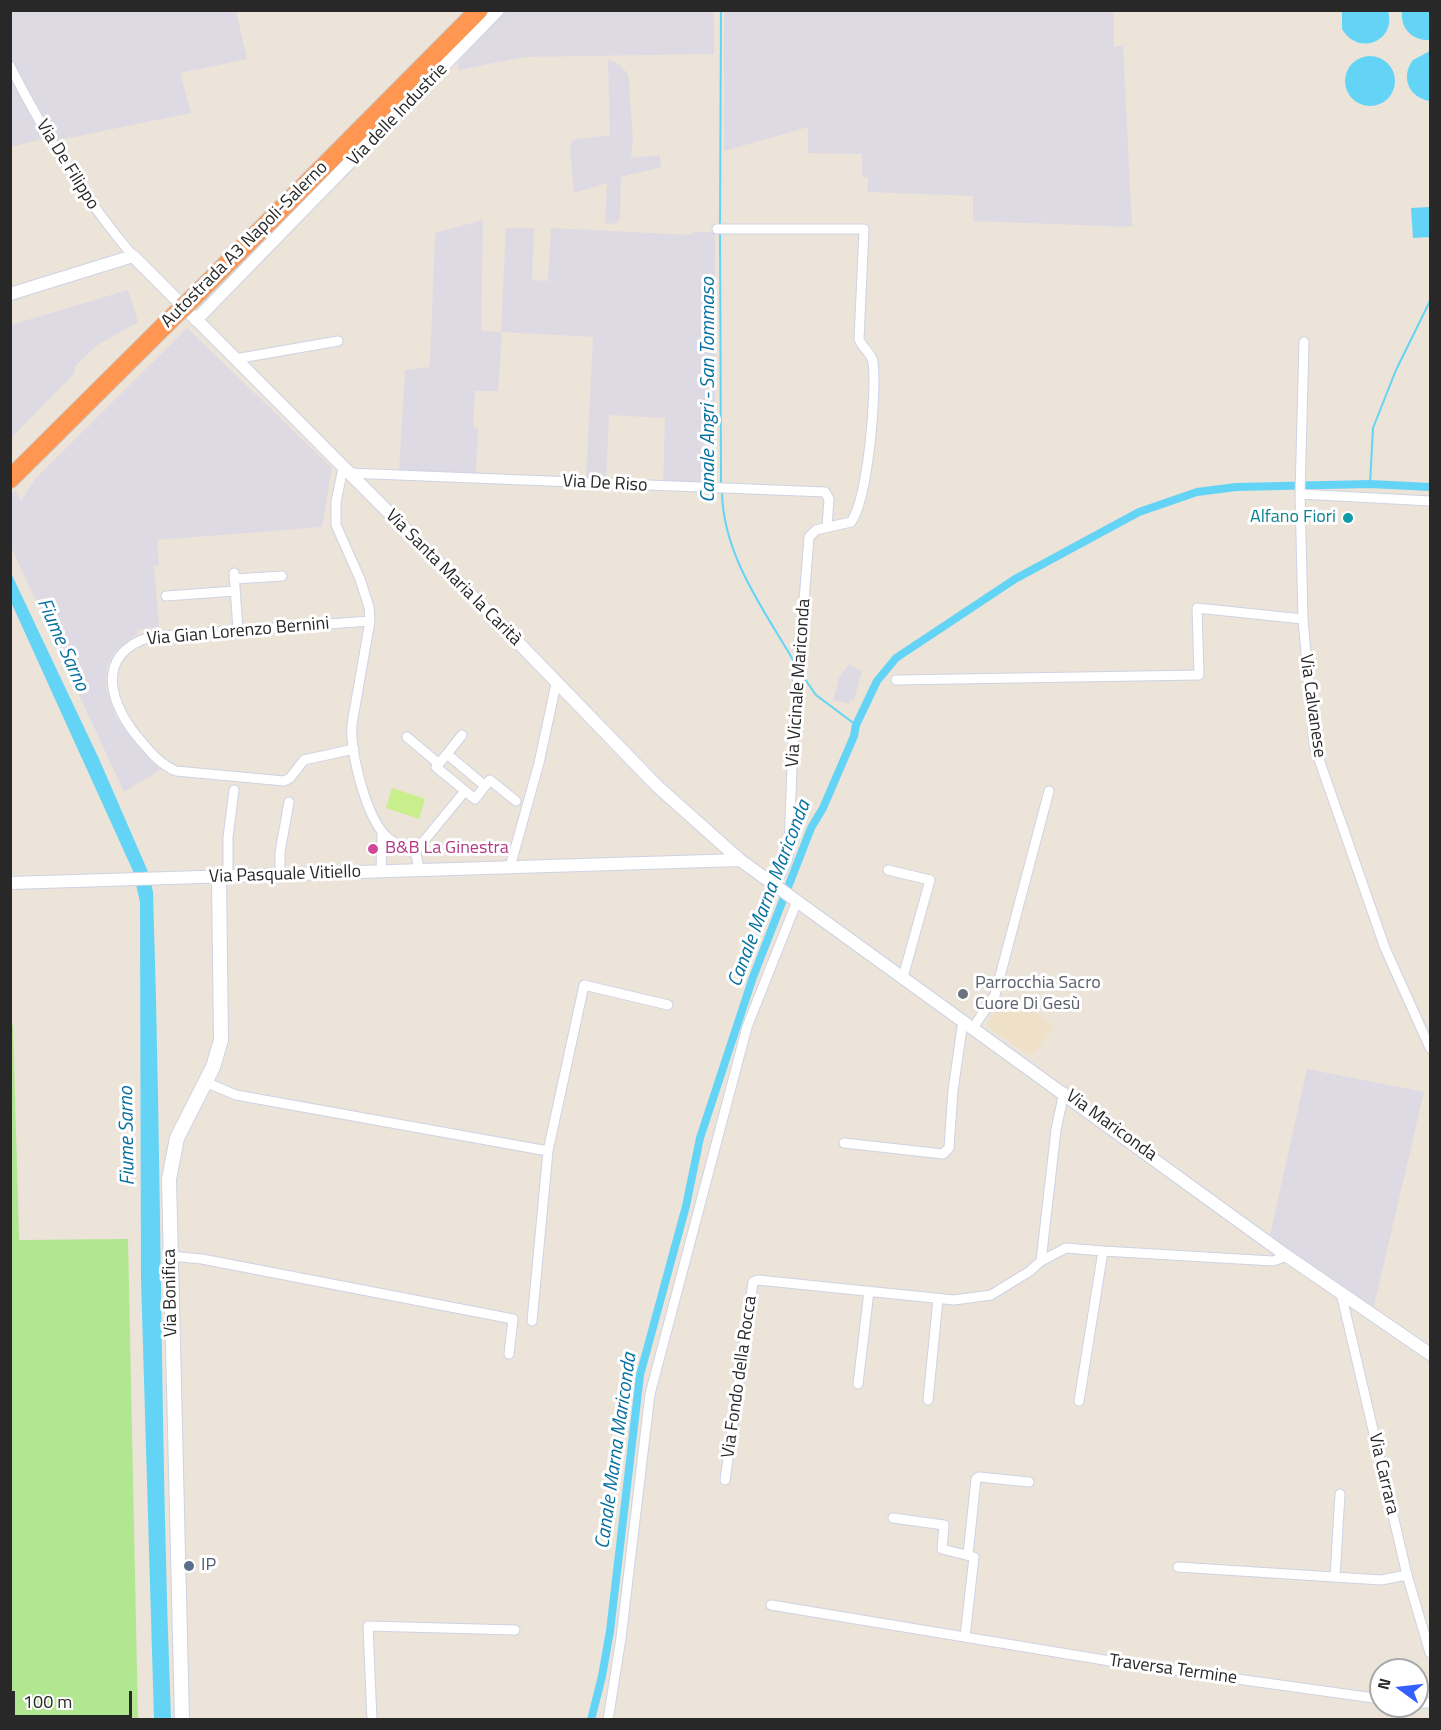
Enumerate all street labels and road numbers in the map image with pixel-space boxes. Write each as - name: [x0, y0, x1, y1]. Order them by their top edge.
- street label: Via delle Industrie: [344, 59, 452, 171]
- street label: Via De Filippo: [31, 116, 103, 214]
- street label: Autostrada A3 Napoli-Salerno: [157, 157, 333, 333]
- street label: Via De Riso: [562, 471, 648, 497]
- street label: Via Santa Maria la Carità: [380, 505, 526, 651]
- street label: Via Vicinale Mariconda: [782, 598, 816, 768]
- street label: Via Gian Lorenzo Bernini: [146, 613, 330, 651]
- street label: Via Calvanese: [1294, 653, 1330, 759]
- street label: Via Pasquale Vitiello: [209, 862, 361, 888]
- street label: Via Mariconda: [1061, 1086, 1161, 1166]
- street label: Via Bonifica: [159, 1249, 183, 1337]
- street label: Via Fondo della Rocca: [718, 1294, 762, 1460]
- street label: Via Carrara: [1363, 1431, 1403, 1517]
- street label: Traversa Termine: [1108, 1650, 1238, 1690]

